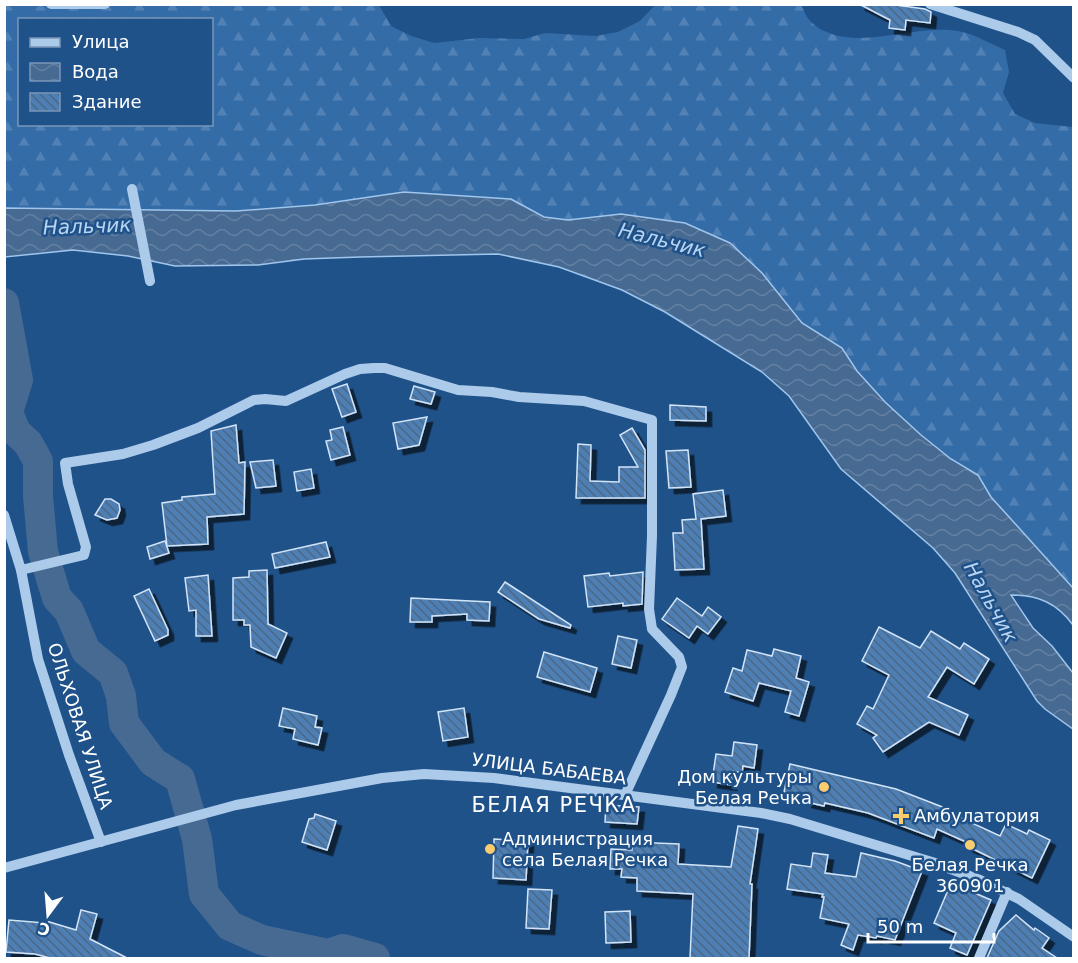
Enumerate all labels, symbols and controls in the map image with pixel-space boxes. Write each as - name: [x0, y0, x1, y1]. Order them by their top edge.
- legend: [18, 18, 213, 126]
- text: Улица: [72, 31, 129, 52]
- text: Вода: [72, 61, 119, 82]
- text: Здание: [72, 91, 142, 112]
- water label: Нальчик: [42, 212, 132, 240]
- water label: Нальчик: [616, 218, 708, 262]
- water label: Нальчик: [959, 557, 1023, 647]
- street label: ОЛЬХОВАЯ УЛИЦА: [44, 640, 118, 812]
- street label: УЛИЦА БАБАЕВА: [471, 749, 628, 788]
- place label: Дом культуры Белая Речка: [677, 766, 812, 808]
- marker: Дом культуры Белая Речка: [817, 780, 831, 794]
- district label: БЕЛАЯ РЕЧКА: [471, 793, 637, 817]
- place label: Амбулатория: [914, 805, 1040, 826]
- marker: Амбулатория: [892, 807, 910, 825]
- place label: Администрация села Белая Речка: [502, 828, 668, 870]
- marker: Белая Речка 360901: [963, 838, 977, 852]
- marker: Администрация села Белая Речка: [483, 842, 497, 856]
- place label: Белая Речка 360901: [912, 854, 1028, 896]
- north arrow: [18, 885, 78, 945]
- scale bar: [868, 906, 994, 944]
- text: 50 m: [877, 916, 923, 937]
- text: С: [36, 918, 52, 940]

